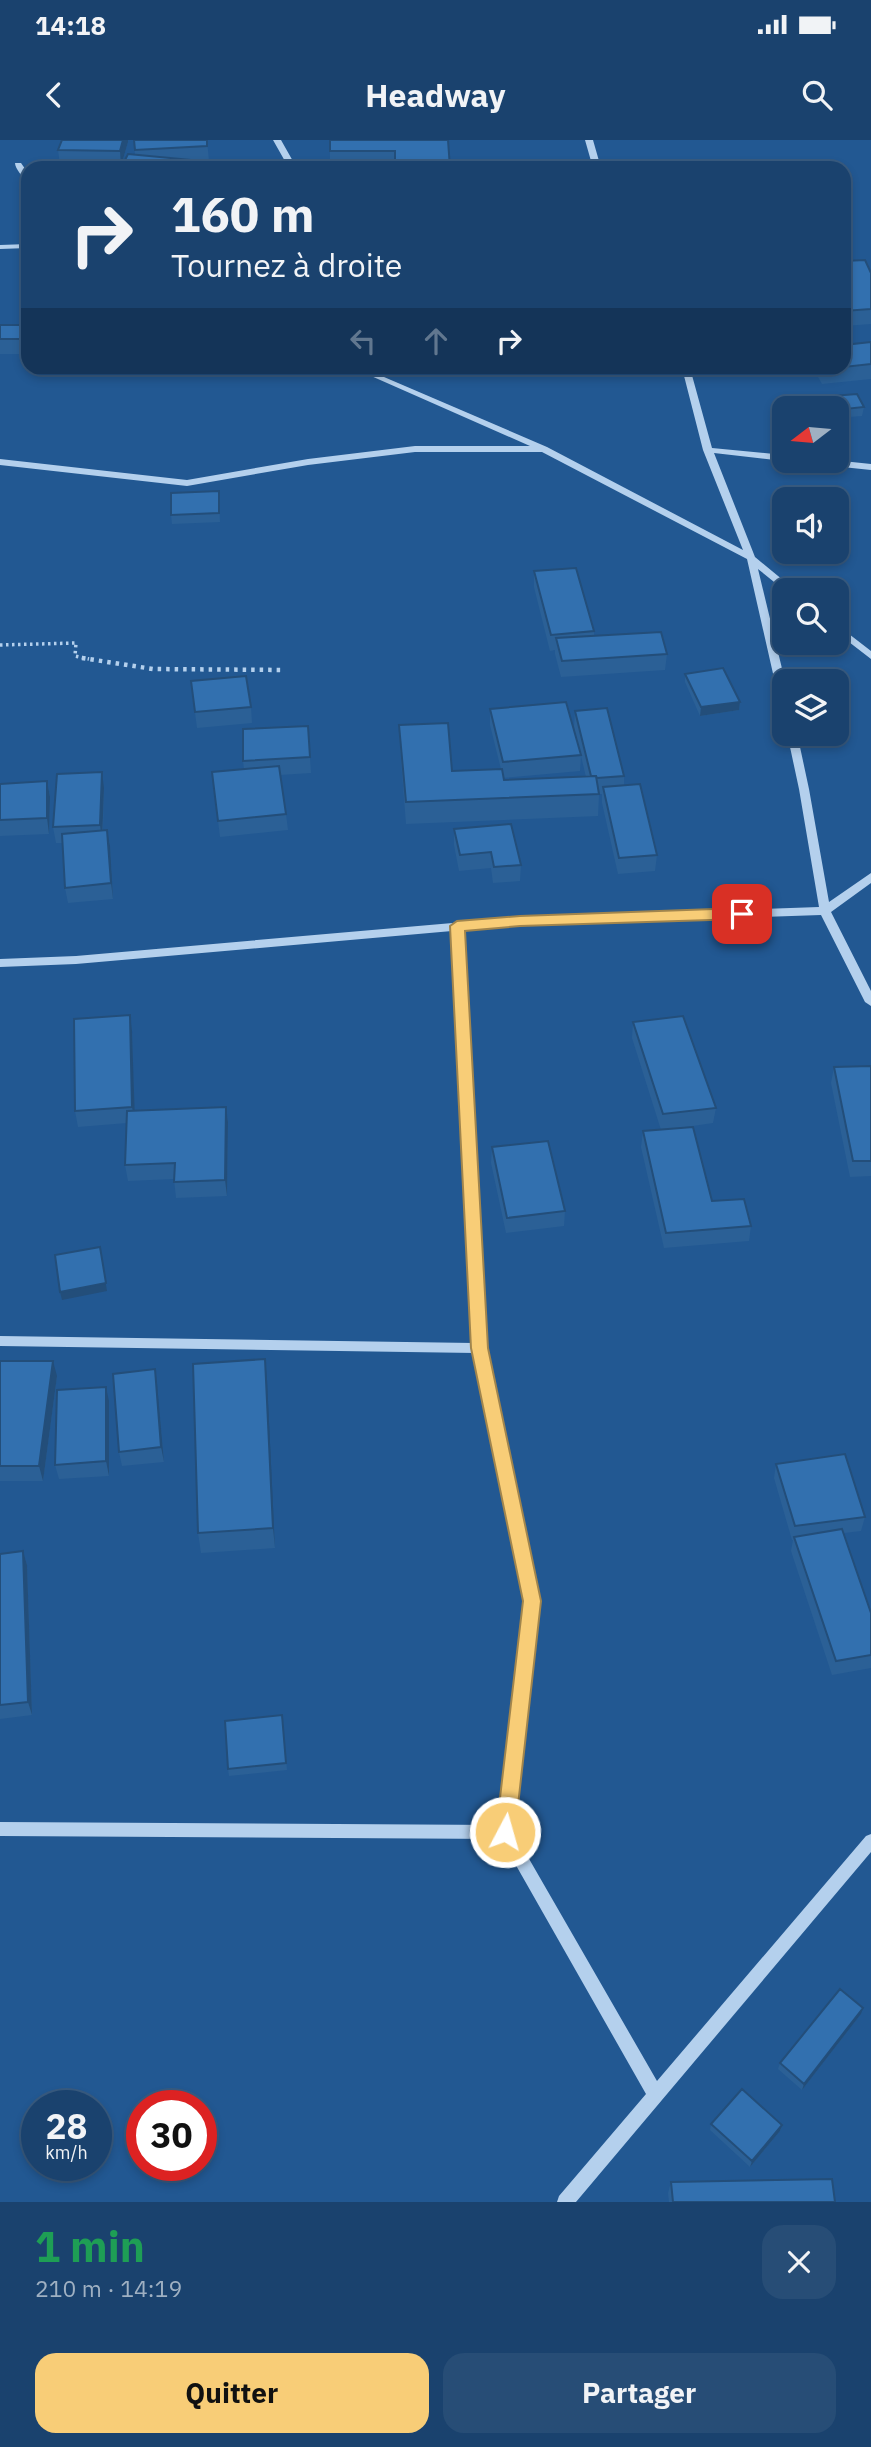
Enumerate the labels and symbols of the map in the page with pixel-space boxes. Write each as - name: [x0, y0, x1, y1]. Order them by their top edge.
- north arrow: [772, 396, 849, 472]
- pin: [712, 884, 772, 944]
- position arrow: [468, 1795, 542, 1869]
- speed limit sign: 30: [126, 2090, 217, 2181]

